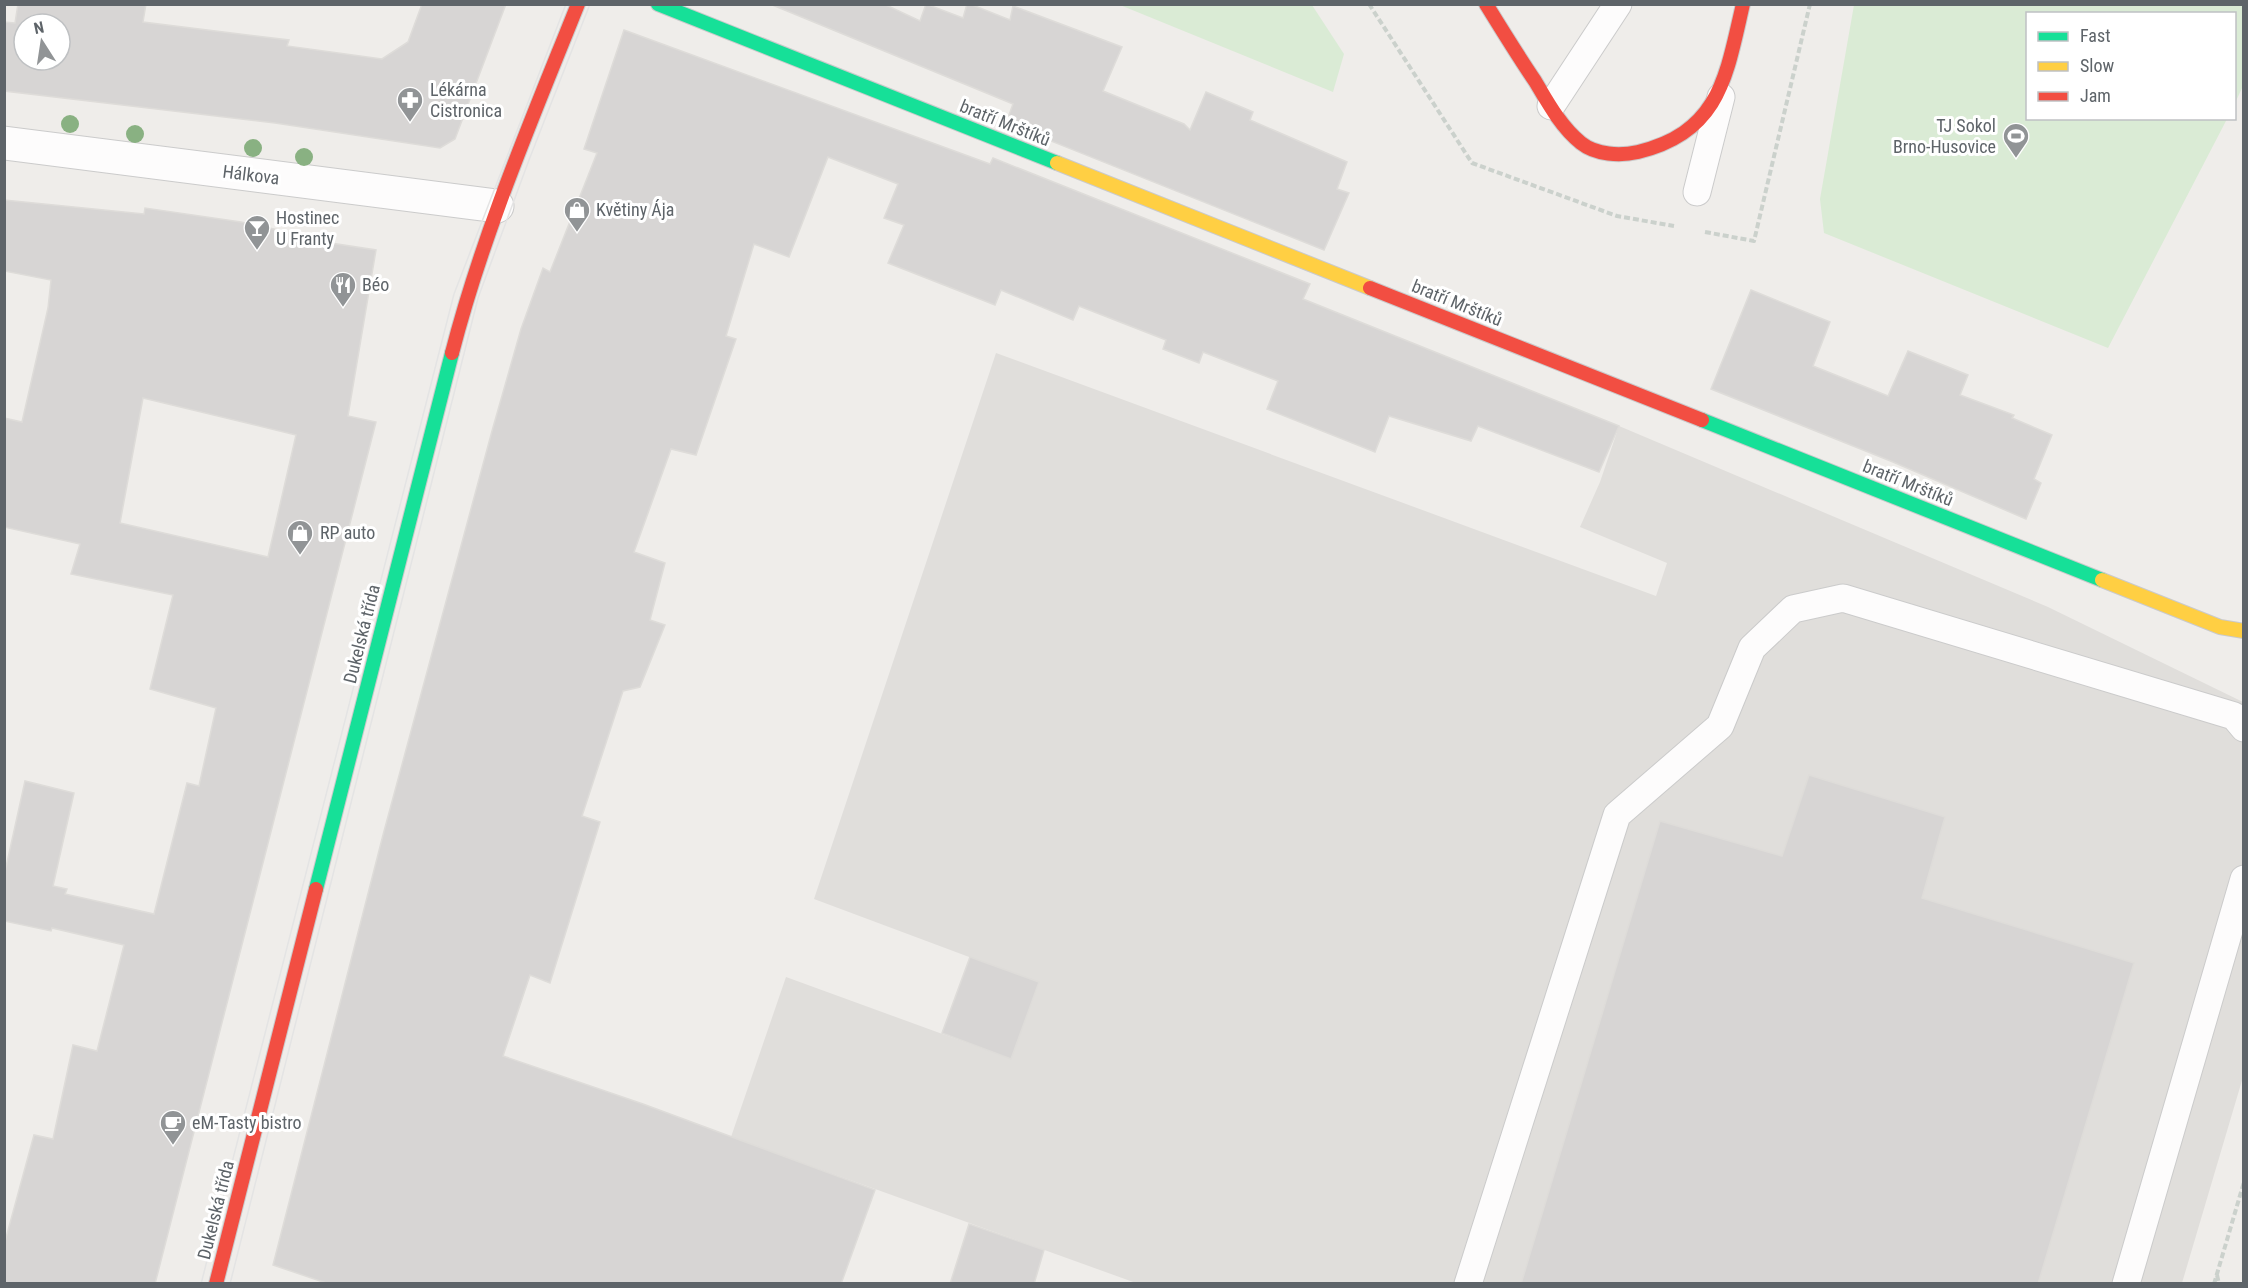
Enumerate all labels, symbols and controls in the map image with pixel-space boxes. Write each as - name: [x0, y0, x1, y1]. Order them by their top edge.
- north arrow: [12, 12, 72, 72]
- legend: [2026, 12, 2236, 120]
- text: N: [32, 18, 46, 38]
- text: Fast: [2080, 25, 2111, 46]
- text: Slow: [2080, 55, 2115, 76]
- place label: Lékárna Cistronica: [430, 79, 502, 121]
- pharmacy icon: Lékárna Cistronica: [395, 85, 425, 123]
- text: Jam: [2080, 85, 2111, 106]
- street label: bratří Mrštíků: [957, 95, 1053, 150]
- place label: TJ Sokol Brno-Husovice: [1893, 115, 1996, 157]
- sports icon: TJ Sokol Brno-Husovice: [2001, 121, 2031, 159]
- street label: Hálkova: [221, 161, 281, 188]
- shop icon: Květiny Ája: [562, 195, 592, 233]
- place label: Květiny Ája: [596, 199, 674, 220]
- place label: Hostinec U Franty: [276, 207, 339, 249]
- bar icon: Hostinec U Franty: [242, 213, 272, 251]
- restaurant icon: Béo: [328, 270, 358, 308]
- place label: Béo: [362, 274, 389, 295]
- street label: bratří Mrštíků: [1409, 275, 1505, 330]
- street label: bratří Mrštíků: [1860, 455, 1956, 510]
- shop icon: RP auto: [285, 518, 315, 556]
- place label: RP auto: [320, 522, 375, 543]
- street label: Dukelská třída: [339, 582, 384, 685]
- cafe icon: eM-Tasty bistro: [158, 1108, 188, 1146]
- place label: eM-Tasty bistro: [192, 1112, 302, 1133]
- street label: Dukelská třída: [193, 1158, 238, 1261]

